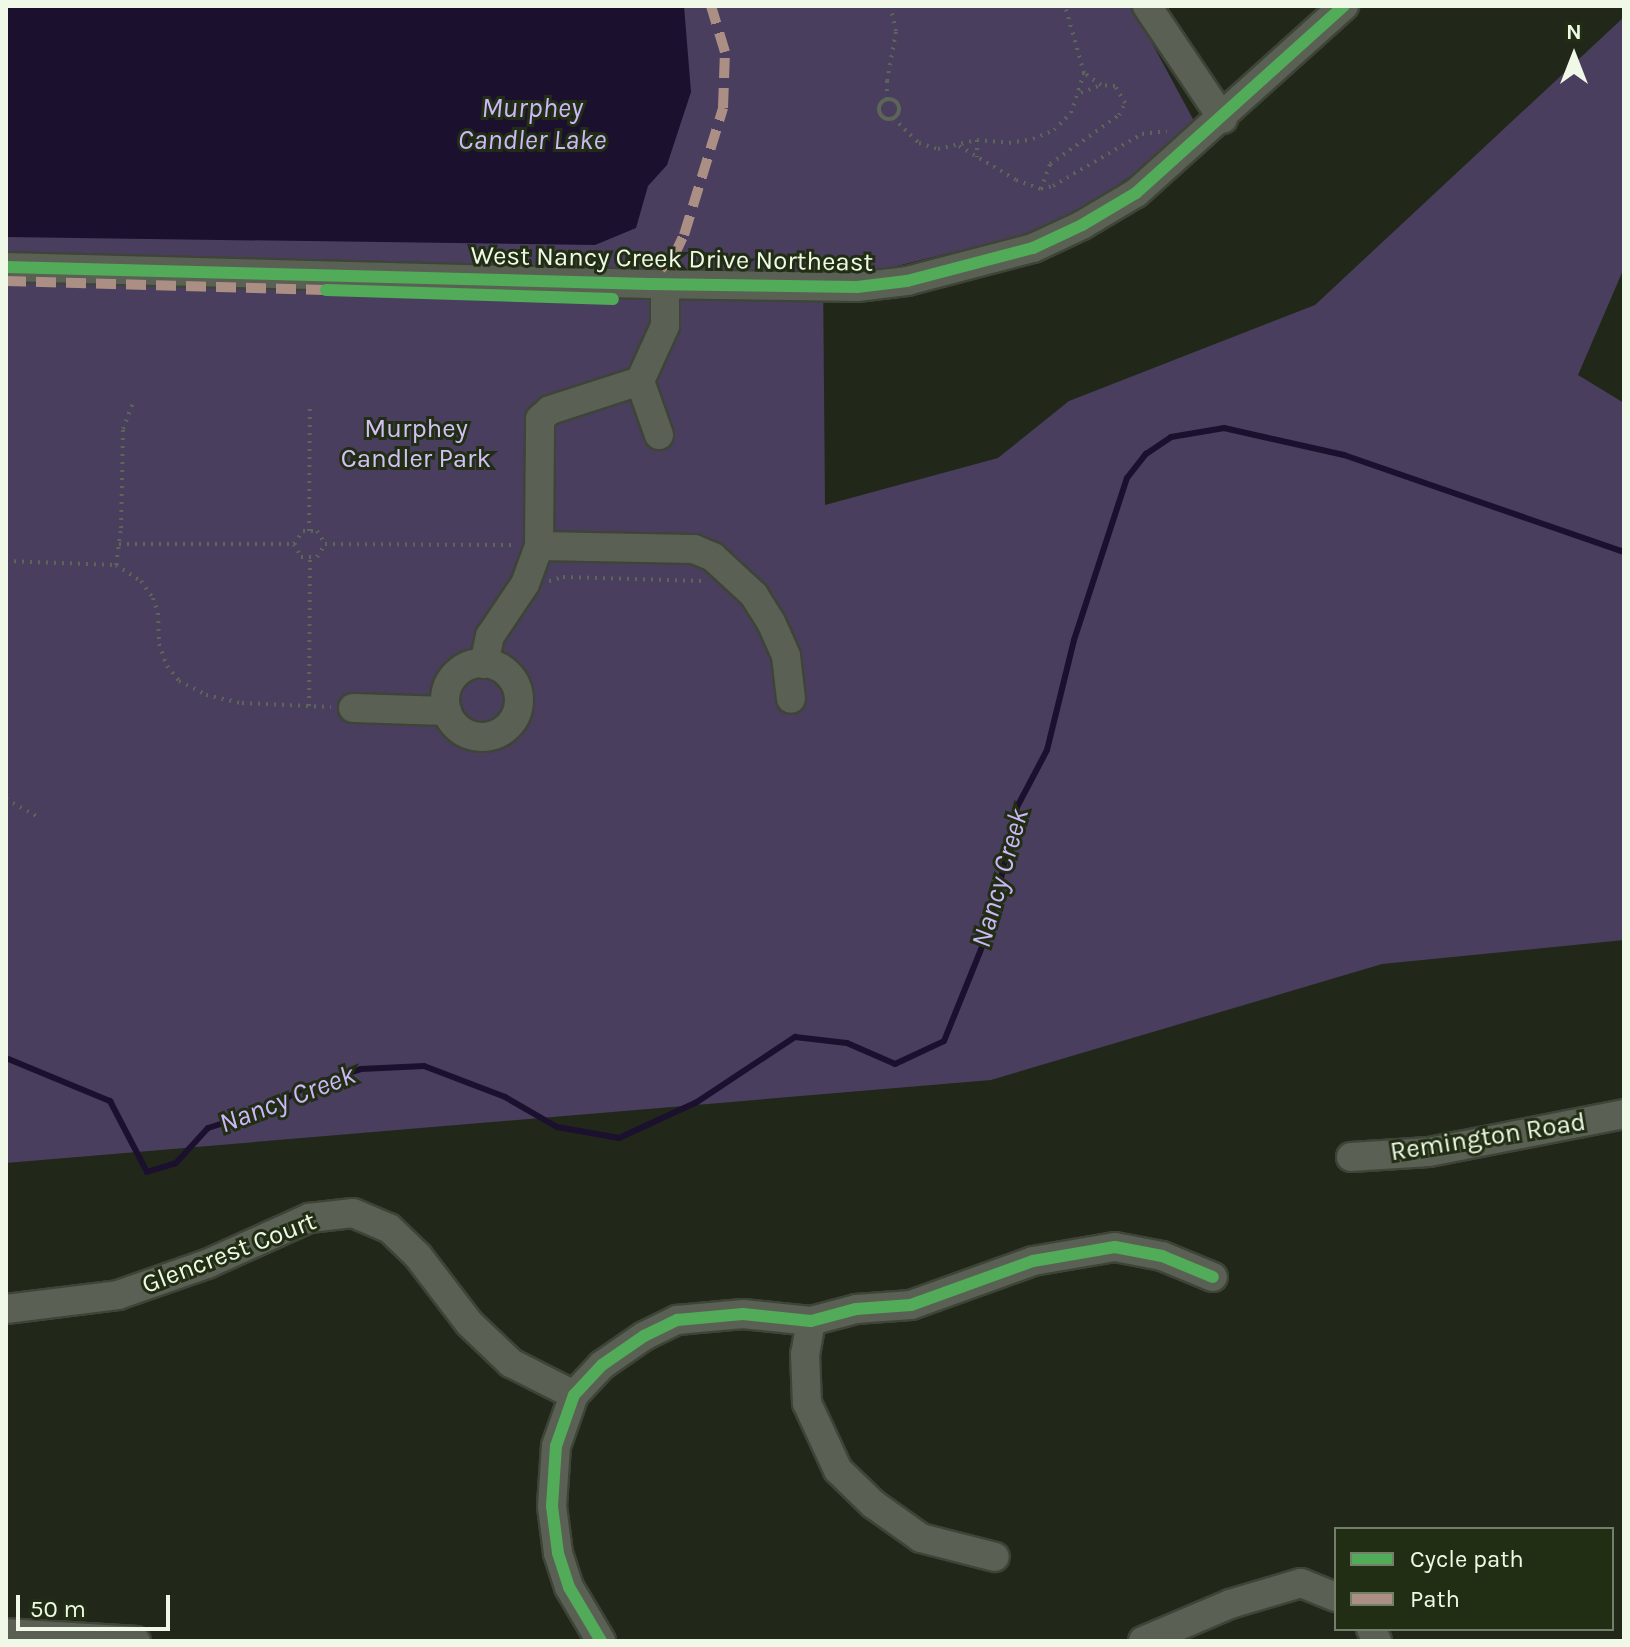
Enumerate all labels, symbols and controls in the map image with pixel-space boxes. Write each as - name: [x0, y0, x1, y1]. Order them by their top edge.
- north arrow: [1534, 16, 1614, 96]
- text: N: [1566, 19, 1582, 45]
- water label: Murphey Candler Lake: [458, 91, 606, 157]
- street label: West Nancy Creek Drive Northeast: [470, 240, 874, 278]
- park label: Murphey Candler Park: [341, 413, 491, 474]
- water label: Nancy Creek: [964, 805, 1036, 951]
- water label: Nancy Creek: [214, 1058, 360, 1140]
- street label: Remington Road: [1388, 1106, 1588, 1168]
- street label: Glencrest Court: [138, 1205, 320, 1301]
- legend: [1334, 1527, 1614, 1631]
- text: Cycle path: [1410, 1545, 1524, 1573]
- scale bar: [20, 1579, 174, 1629]
- text: Path: [1410, 1585, 1460, 1613]
- text: 50 m: [30, 1595, 86, 1623]

